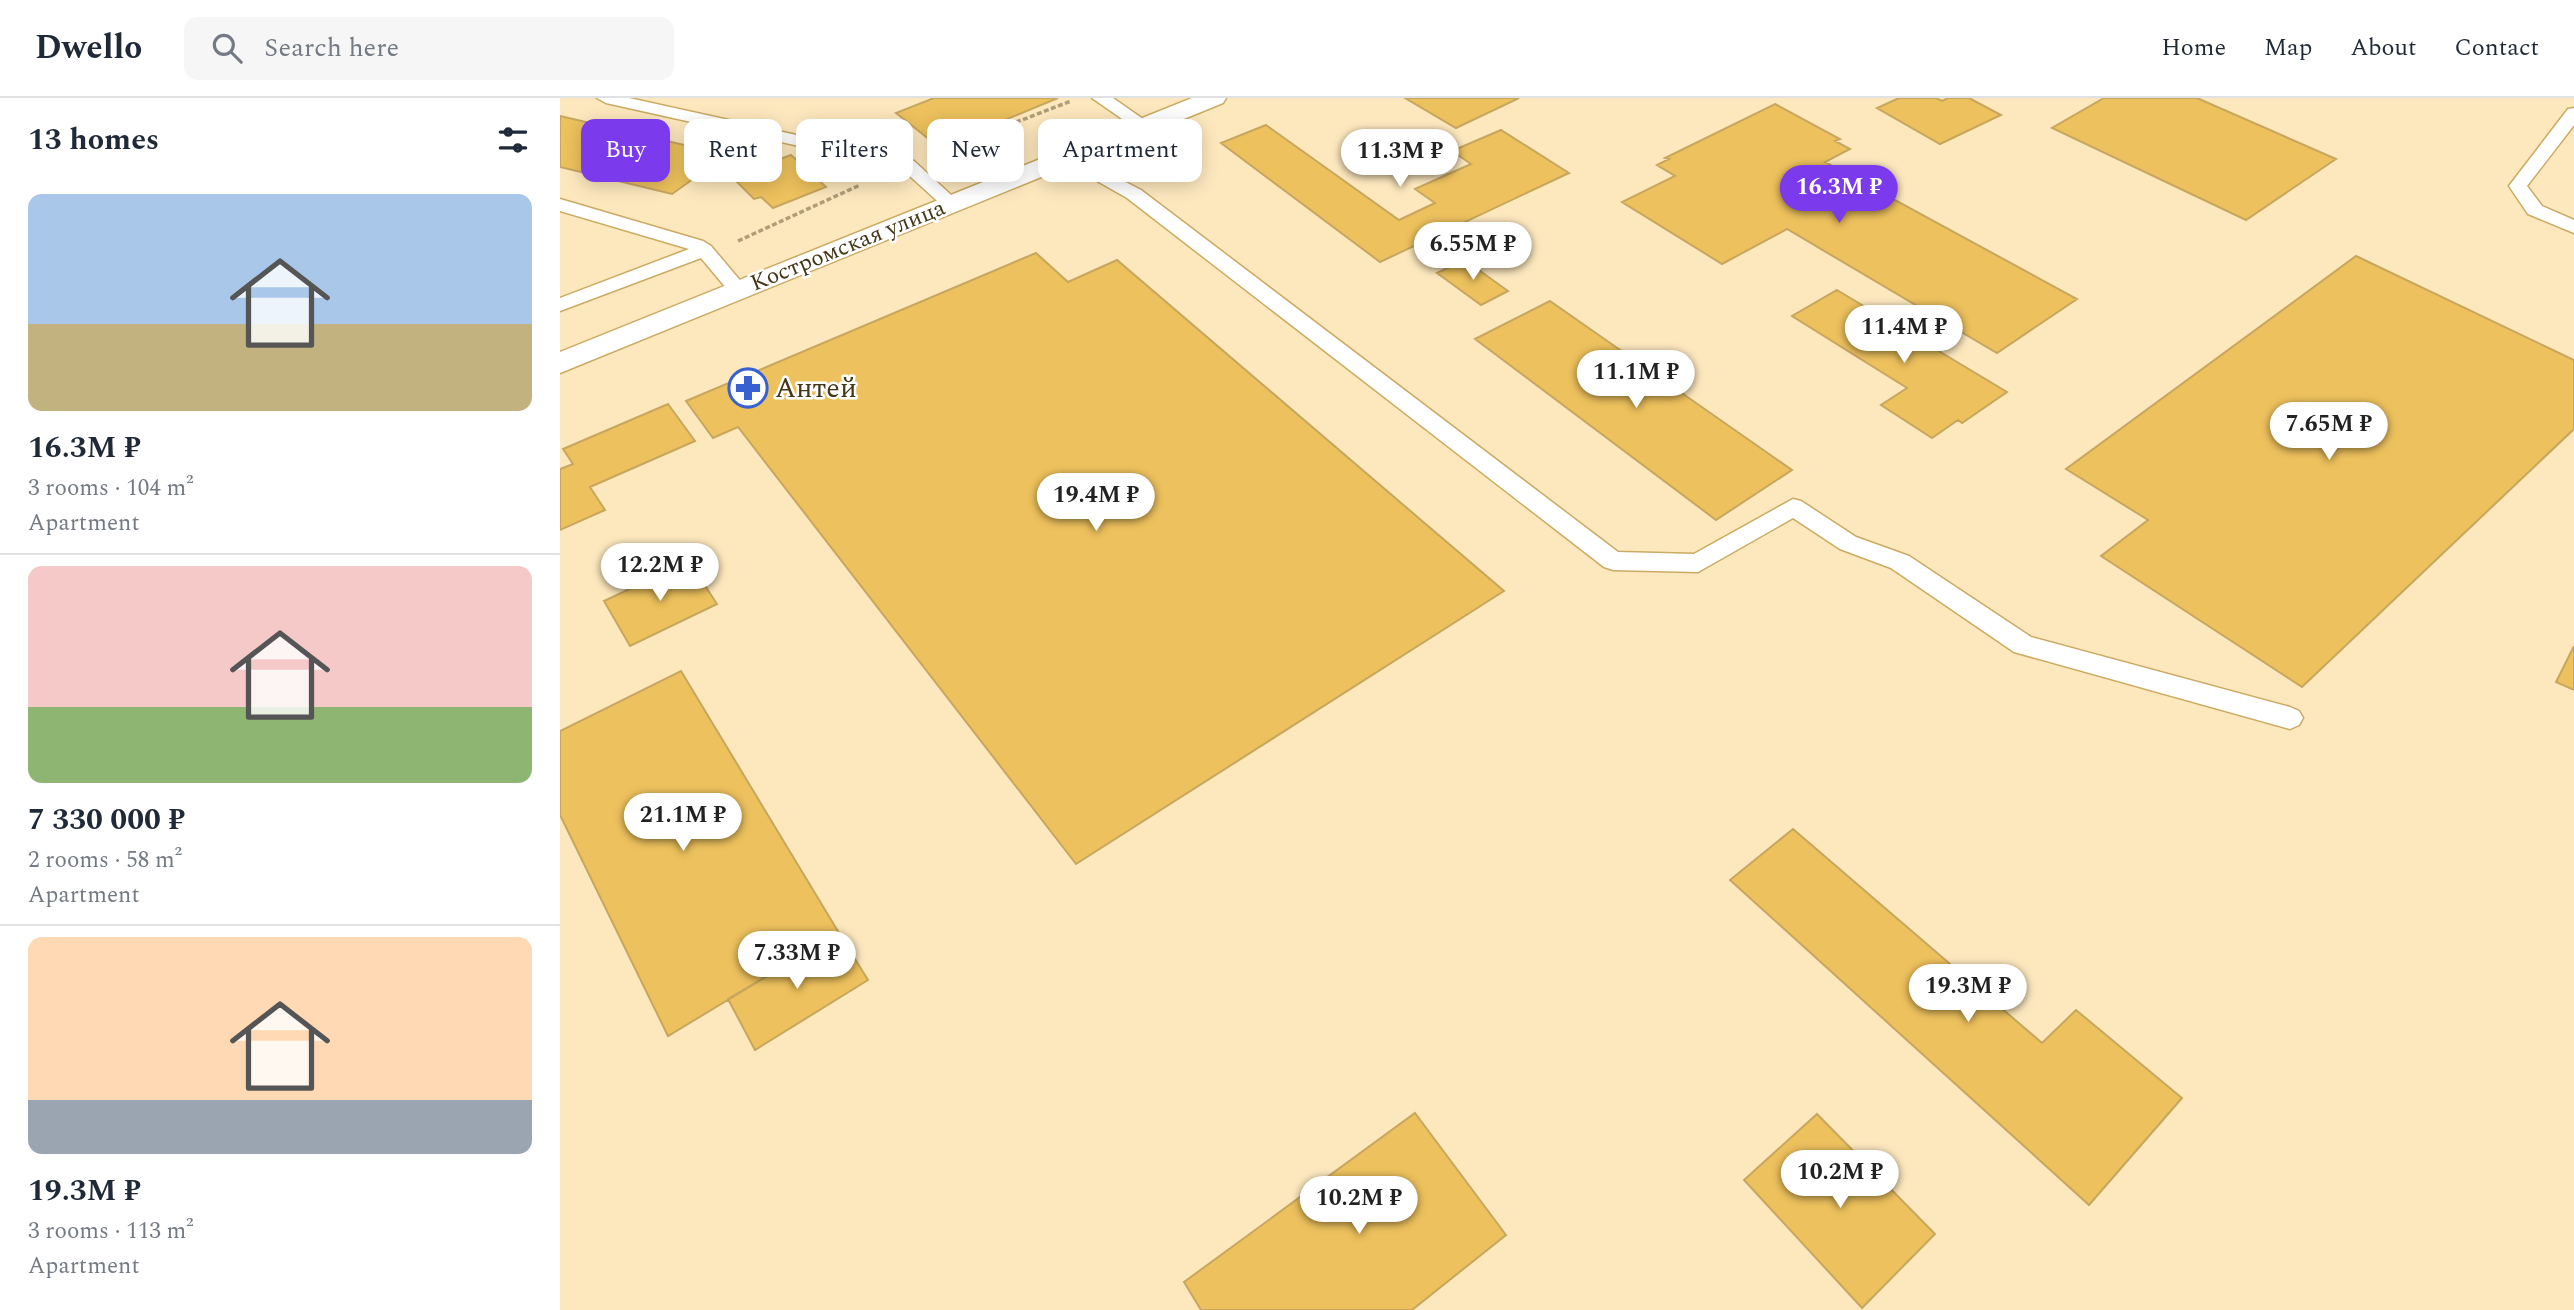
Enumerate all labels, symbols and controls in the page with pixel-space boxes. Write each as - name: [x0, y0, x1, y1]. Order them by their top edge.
- search box: [184, 17, 674, 80]
- text: Dwello: [35, 23, 142, 73]
- text: Search here: [264, 28, 399, 68]
- icon: search: [208, 29, 246, 67]
- text: Home: [2161, 30, 2226, 66]
- text: Map: [2264, 30, 2312, 66]
- text: About: [2350, 30, 2416, 66]
- text: Contact: [2454, 30, 2539, 66]
- text: 13 homes: [28, 117, 159, 163]
- chip: Buy: [581, 119, 670, 182]
- chip: Rent: [684, 119, 782, 182]
- chip: Filters: [796, 119, 913, 182]
- chip: New: [927, 119, 1024, 182]
- chip: Apartment: [1038, 119, 1202, 182]
- icon: filters: [494, 121, 532, 159]
- pin: 11.3M ₽: [1335, 130, 1465, 189]
- text: 11.3M ₽: [1357, 134, 1443, 169]
- pin: 16.3M ₽: [1774, 166, 1904, 225]
- text: 16.3M ₽: [1796, 170, 1882, 205]
- street label: Костромская улица: [745, 191, 951, 301]
- pin: 6.55M ₽: [1408, 222, 1538, 282]
- text: 6.55M ₽: [1430, 227, 1516, 262]
- icon: home: [217, 240, 343, 366]
- pin: 11.4M ₽: [1839, 306, 1969, 365]
- text: 11.4M ₽: [1861, 310, 1947, 345]
- pin: 11.1M ₽: [1571, 350, 1701, 410]
- text: 11.1M ₽: [1593, 355, 1679, 390]
- pharmacy icon: Антей: [727, 367, 769, 409]
- place label: Антей: [775, 367, 857, 410]
- pin: 7.65M ₽: [2264, 402, 2394, 462]
- text: 7.65M ₽: [2286, 407, 2372, 442]
- text: 16.3M ₽: [28, 425, 141, 471]
- text: 3 rooms · 104 m²: [28, 471, 194, 506]
- pin: 19.4M ₽: [1031, 474, 1161, 533]
- text: 19.4M ₽: [1053, 478, 1139, 513]
- text: Apartment: [28, 506, 140, 541]
- pin: 12.2M ₽: [595, 544, 725, 603]
- text: 12.2M ₽: [617, 548, 703, 583]
- icon: home: [217, 612, 343, 738]
- pin: 21.1M ₽: [618, 794, 748, 853]
- text: 7 330 000 ₽: [28, 797, 185, 843]
- text: 21.1M ₽: [640, 798, 726, 833]
- text: 2 rooms · 58 m²: [28, 843, 182, 878]
- text: Apartment: [28, 878, 140, 913]
- pin: 7.33M ₽: [732, 932, 862, 991]
- text: 7.33M ₽: [754, 936, 840, 971]
- pin: 19.3M ₽: [1903, 964, 2033, 1024]
- text: 19.3M ₽: [1925, 969, 2011, 1004]
- icon: home: [217, 983, 343, 1109]
- pin: 10.2M ₽: [1775, 1150, 1905, 1210]
- text: 10.2M ₽: [1797, 1155, 1883, 1190]
- text: 19.3M ₽: [28, 1168, 141, 1214]
- pin: 10.2M ₽: [1294, 1176, 1424, 1236]
- text: 10.2M ₽: [1316, 1181, 1402, 1216]
- text: 3 rooms · 113 m²: [28, 1214, 194, 1249]
- text: Apartment: [28, 1249, 140, 1284]

